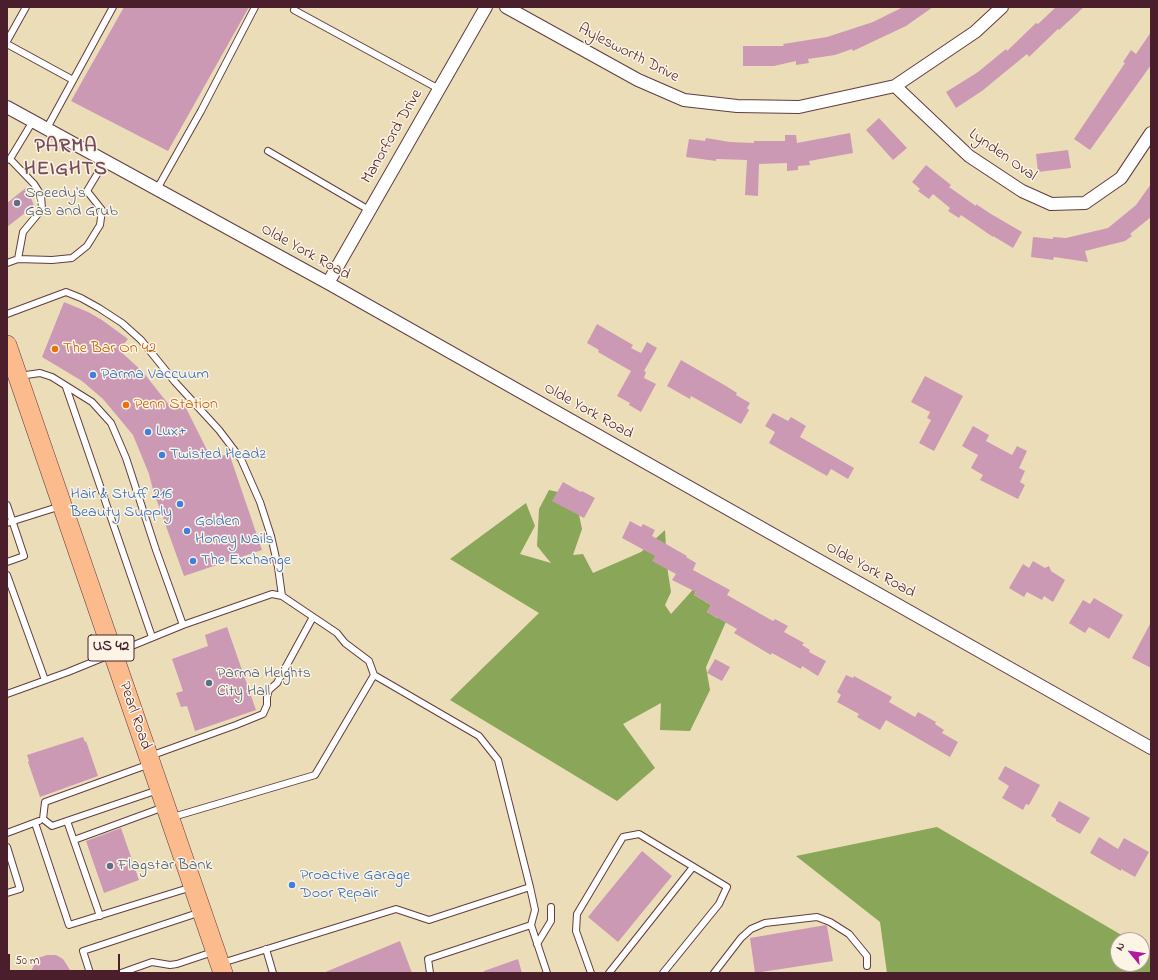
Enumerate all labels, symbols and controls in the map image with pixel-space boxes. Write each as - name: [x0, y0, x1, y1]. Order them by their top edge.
- street label: Aylesworth Drive: [574, 20, 682, 88]
- street label: Manorford Drive: [358, 86, 428, 188]
- street label: Lynden Oval: [964, 126, 1040, 186]
- district label: PARMA HEIGHTS: [24, 136, 108, 183]
- place label: Speedy's Gas and Grub: [25, 184, 118, 222]
- marker: Speedy's Gas and Grub: [12, 198, 22, 208]
- street label: Olde York Road: [257, 221, 353, 285]
- place label: The Bar On 42: [63, 339, 156, 359]
- marker: The Bar On 42: [50, 344, 60, 354]
- place label: Parma Vaccuum: [101, 365, 209, 385]
- marker: Parma Vaccuum: [88, 370, 98, 380]
- street label: Olde York Road: [540, 380, 636, 444]
- place label: Penn Station: [134, 395, 218, 415]
- marker: Penn Station: [121, 400, 131, 410]
- place label: Lux+: [156, 422, 187, 442]
- marker: Lux+: [143, 427, 153, 437]
- place label: Twisted Headz: [170, 445, 266, 465]
- marker: Twisted Headz: [157, 450, 167, 460]
- place label: Hair & Stuff 216 Beauty Supply: [70, 485, 172, 523]
- marker: Hair & Stuff 216 Beauty Supply: [175, 499, 185, 509]
- place label: Golden Honey Nails: [195, 512, 274, 550]
- marker: Golden Honey Nails: [182, 526, 192, 536]
- street label: Olde York Road: [822, 539, 918, 603]
- place label: The Exchange: [201, 551, 291, 571]
- marker: The Exchange: [188, 556, 198, 566]
- road number: US 42: [88, 635, 134, 661]
- place label: Parma Heights City Hall: [217, 664, 311, 702]
- marker: Parma Heights City Hall: [204, 678, 214, 688]
- street label: Pearl Road: [113, 680, 155, 752]
- place label: Flagstar Bank: [118, 856, 212, 876]
- marker: Flagstar Bank: [105, 861, 115, 871]
- place label: Proactive Garage Door Repair: [300, 866, 410, 904]
- marker: Proactive Garage Door Repair: [287, 880, 297, 890]
- north arrow: [1110, 932, 1150, 972]
- text: N: [1112, 940, 1129, 954]
- scale bar: [10, 946, 122, 972]
- text: 50 m: [15, 952, 39, 970]

